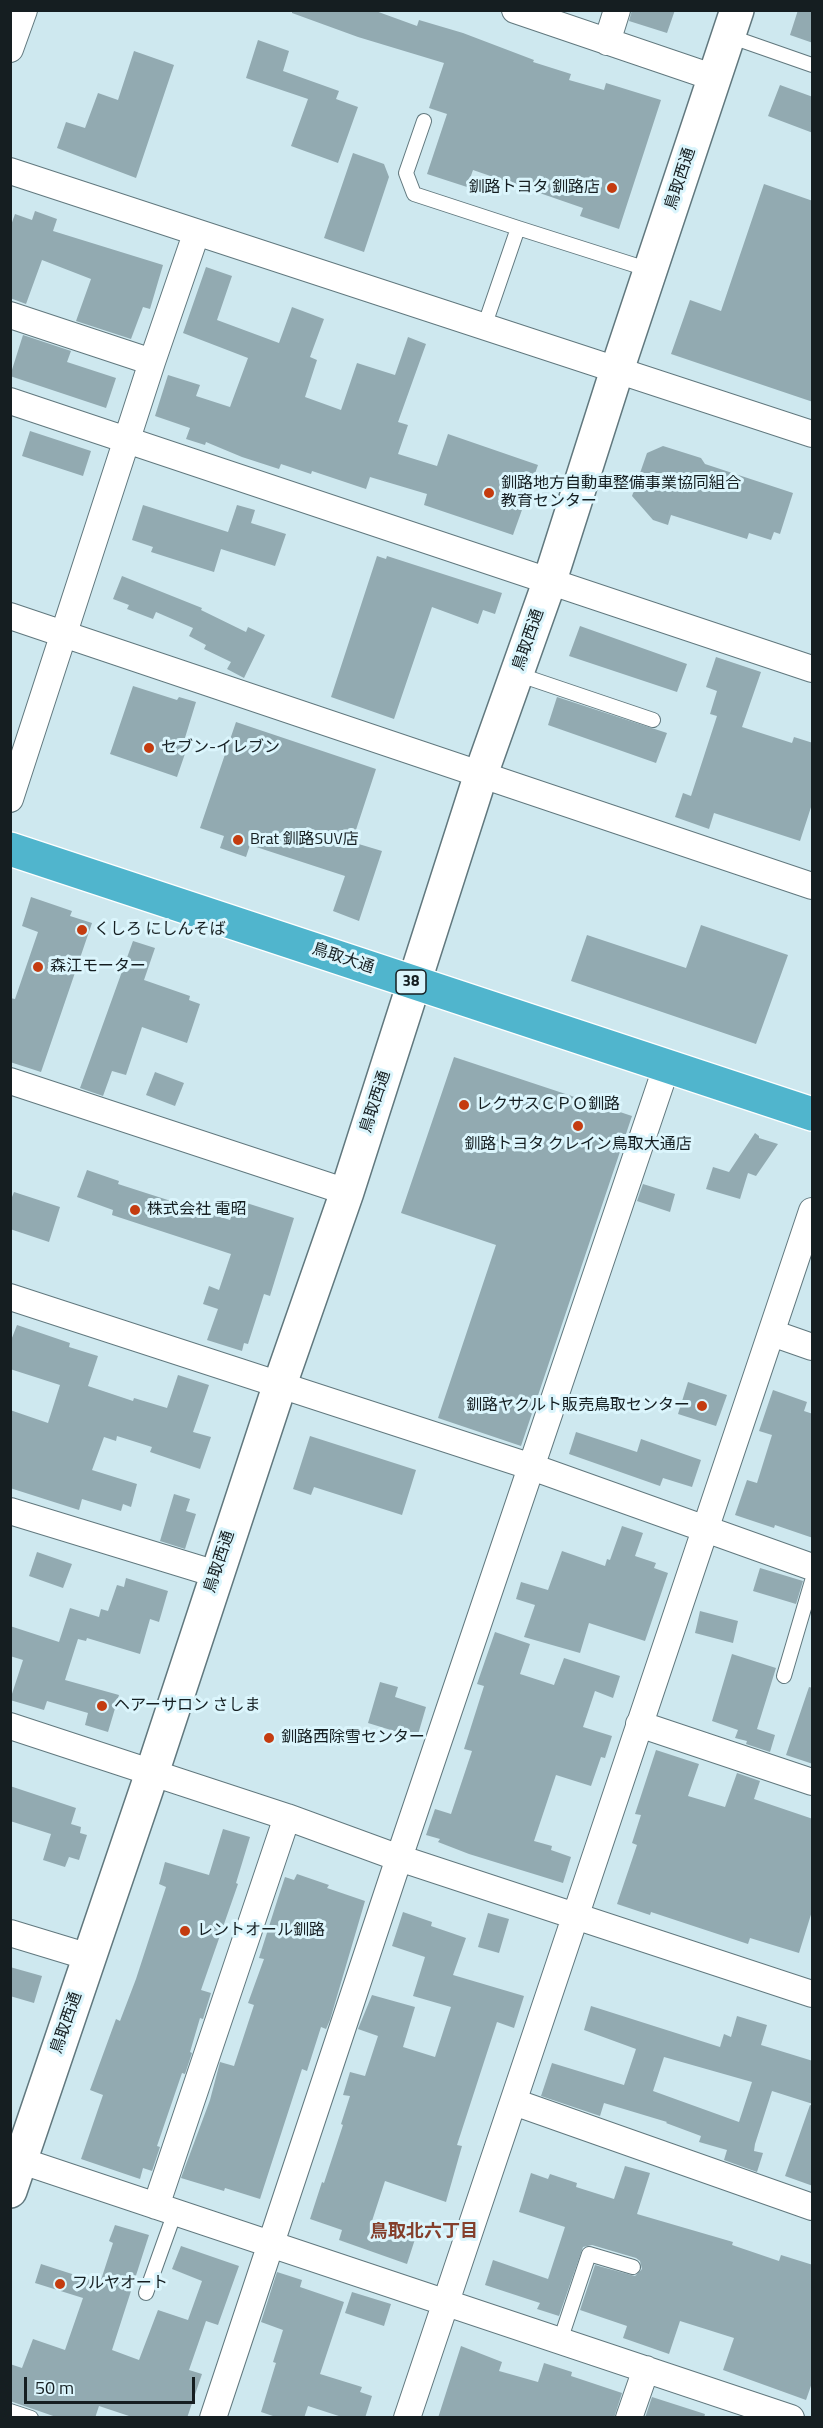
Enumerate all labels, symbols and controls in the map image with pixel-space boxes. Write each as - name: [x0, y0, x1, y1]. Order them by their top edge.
- street label: 鳥取西通: [662, 146, 700, 212]
- place label: 釧路トヨタ 釧路店: [468, 178, 600, 198]
- marker: 釧路トヨタ 釧路店: [605, 181, 619, 195]
- place label: 釧路地方自動車整備事業協同組合 教育センター: [501, 474, 741, 512]
- marker: 釧路地方自動車整備事業協同組合 教育センター: [482, 486, 496, 500]
- street label: 鳥取西通: [510, 607, 548, 673]
- place label: セブン-イレブン: [161, 738, 280, 758]
- marker: セブン-イレブン: [142, 741, 156, 755]
- place label: Brat 釧路SUV店: [250, 830, 359, 850]
- marker: Brat 釧路SUV店: [231, 833, 245, 847]
- place label: くしろ にしんそば: [94, 920, 226, 940]
- marker: くしろ にしんそば: [75, 923, 89, 937]
- street label: 鳥取大通: [310, 940, 376, 978]
- place label: 森江モーター: [50, 957, 146, 977]
- marker: 森江モーター: [31, 960, 45, 974]
- road number: 38: [396, 970, 426, 994]
- street label: 鳥取西通: [357, 1069, 395, 1135]
- place label: レクサスＣＰＯ釧路: [476, 1095, 620, 1115]
- marker: レクサスＣＰＯ釧路: [457, 1098, 471, 1112]
- marker: 釧路トヨタ クレイン鳥取大通店: [571, 1119, 585, 1133]
- place label: 釧路トヨタ クレイン鳥取大通店: [464, 1135, 692, 1155]
- place label: 株式会社 電昭: [147, 1200, 247, 1220]
- marker: 株式会社 電昭: [128, 1203, 142, 1217]
- place label: 釧路ヤクルト販売鳥取センター: [466, 1396, 690, 1416]
- marker: 釧路ヤクルト販売鳥取センター: [695, 1399, 709, 1413]
- street label: 鳥取西通: [201, 1529, 239, 1595]
- place label: ヘアーサロン さしま: [114, 1696, 261, 1716]
- marker: ヘアーサロン さしま: [95, 1699, 109, 1713]
- place label: 釧路西除雪センター: [281, 1728, 425, 1748]
- marker: 釧路西除雪センター: [262, 1731, 276, 1745]
- place label: レントオール釧路: [197, 1921, 325, 1941]
- marker: レントオール釧路: [178, 1924, 192, 1938]
- street label: 鳥取西通: [48, 1990, 86, 2056]
- district label: 鳥取北六丁目: [370, 2222, 478, 2244]
- place label: フルヤオート: [72, 2274, 168, 2294]
- marker: フルヤオート: [53, 2277, 67, 2291]
- scale bar: [27, 2365, 198, 2403]
- text: 50 m: [35, 2374, 74, 2401]

